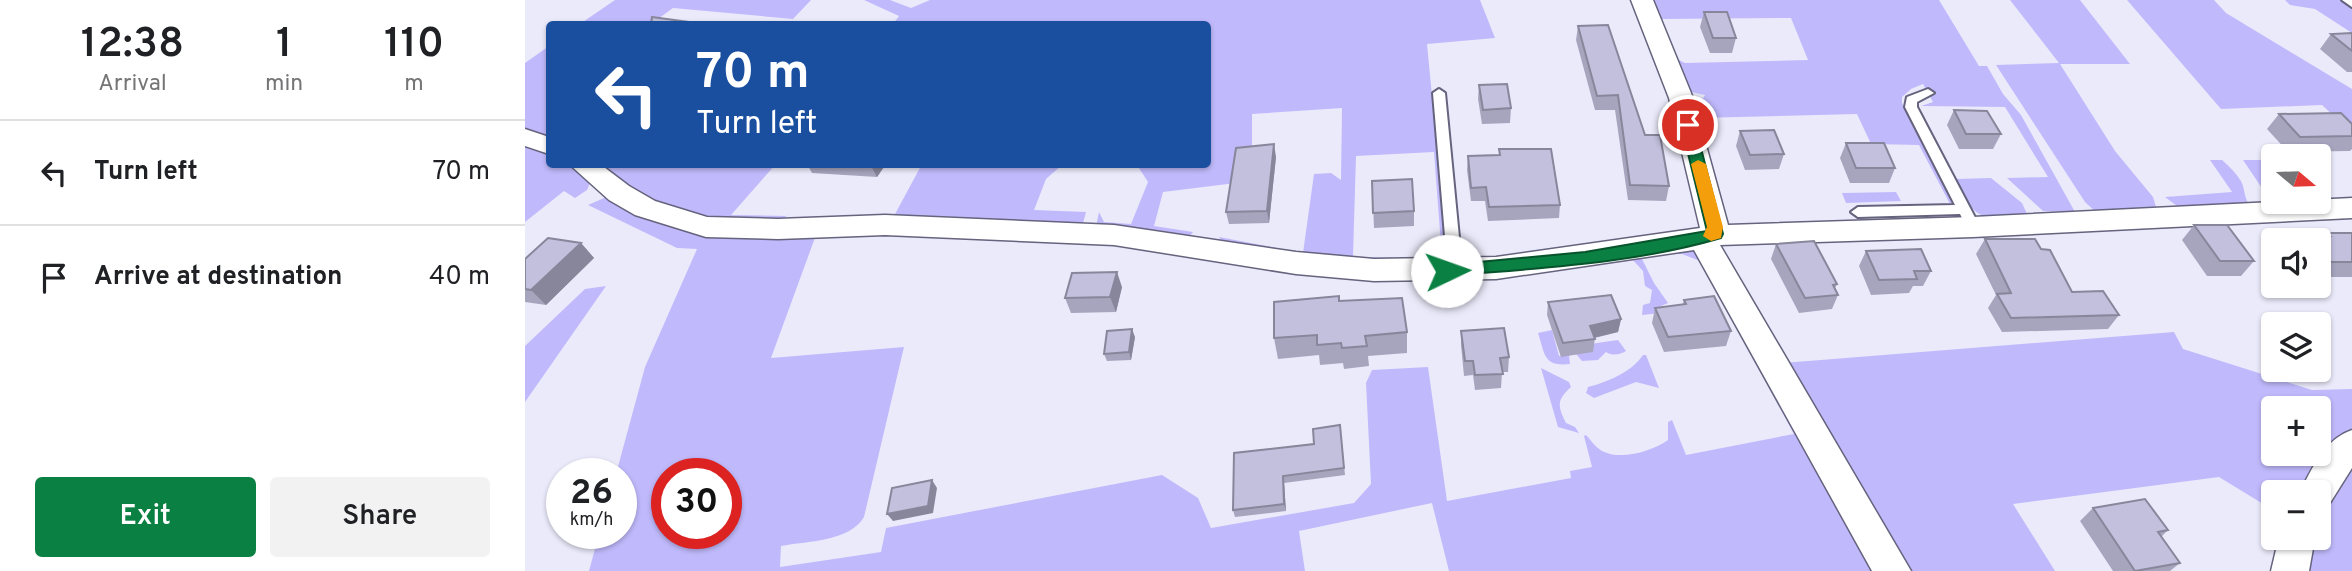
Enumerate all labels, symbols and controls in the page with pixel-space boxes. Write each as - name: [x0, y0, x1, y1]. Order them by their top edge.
- text: 12:38: [81, 19, 184, 72]
- text: 1: [276, 19, 292, 72]
- text: 110: [384, 19, 444, 72]
- text: 70 m: [696, 44, 810, 106]
- icon: left: [581, 49, 672, 140]
- text: Arrival: [98, 70, 167, 99]
- text: min: [265, 70, 303, 99]
- text: m: [404, 70, 424, 99]
- pin: [1658, 95, 1718, 155]
- text: Turn left: [696, 105, 817, 145]
- icon: arrive: [1669, 106, 1707, 144]
- north arrow: [2261, 144, 2331, 214]
- map controls: [2261, 144, 2331, 550]
- icon: left: [35, 154, 73, 192]
- text: Turn left: [94, 156, 198, 189]
- text: 70 m: [432, 156, 490, 189]
- button: sound: [2261, 228, 2331, 298]
- position arrow: [1410, 234, 1484, 308]
- icon: arrive: [35, 259, 73, 297]
- text: Arrive at destination: [94, 261, 342, 294]
- text: 40 m: [429, 261, 490, 294]
- button: layers: [2261, 312, 2331, 382]
- button: +: [2261, 396, 2331, 466]
- speed limit sign: 30: [651, 458, 742, 549]
- text: 26: [570, 472, 613, 516]
- button: Exit: [35, 477, 256, 557]
- button: Share: [270, 477, 490, 557]
- button: −: [2261, 480, 2331, 550]
- text: km/h: [570, 509, 613, 532]

